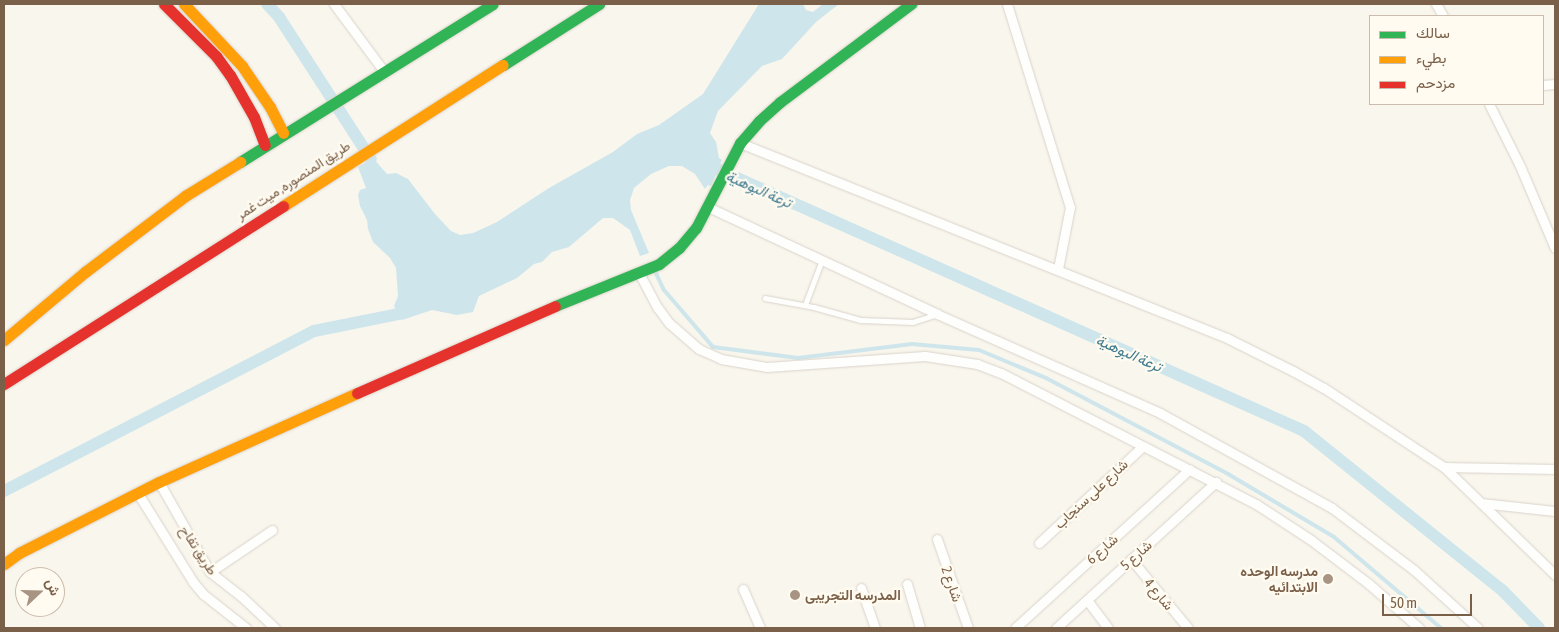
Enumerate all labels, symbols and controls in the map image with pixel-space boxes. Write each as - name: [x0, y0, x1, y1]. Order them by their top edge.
- legend: [1369, 15, 1544, 105]
- text: سالك: [1416, 24, 1450, 41]
- text: بطيء: [1416, 49, 1446, 66]
- text: مزدحم: [1416, 74, 1455, 91]
- street label: طريق المنصوره, ميت غمر: [233, 137, 353, 223]
- water label: ترعة البوهية: [723, 167, 795, 211]
- water label: ترعة البوهية: [1093, 331, 1165, 375]
- street label: شارع على سنجاب: [1051, 456, 1131, 532]
- street label: طريق تفاح: [177, 522, 221, 578]
- street label: شارع 6: [1083, 530, 1121, 568]
- street label: شارع 5: [1117, 536, 1155, 574]
- place label: مدرسه الوحده الابتدائيه: [1240, 563, 1318, 596]
- street label: شارع 2: [938, 564, 966, 604]
- north arrow: [15, 567, 65, 617]
- marker: مدرسه الوحده الابتدائيه: [1322, 573, 1334, 585]
- street label: شارع 4: [1141, 575, 1177, 613]
- text: ش: [43, 576, 64, 598]
- scale bar: [1384, 584, 1474, 616]
- place label: المدرسه التجريبى: [805, 587, 901, 603]
- marker: المدرسه التجريبى: [789, 589, 801, 601]
- text: 50 m: [1390, 594, 1417, 611]

